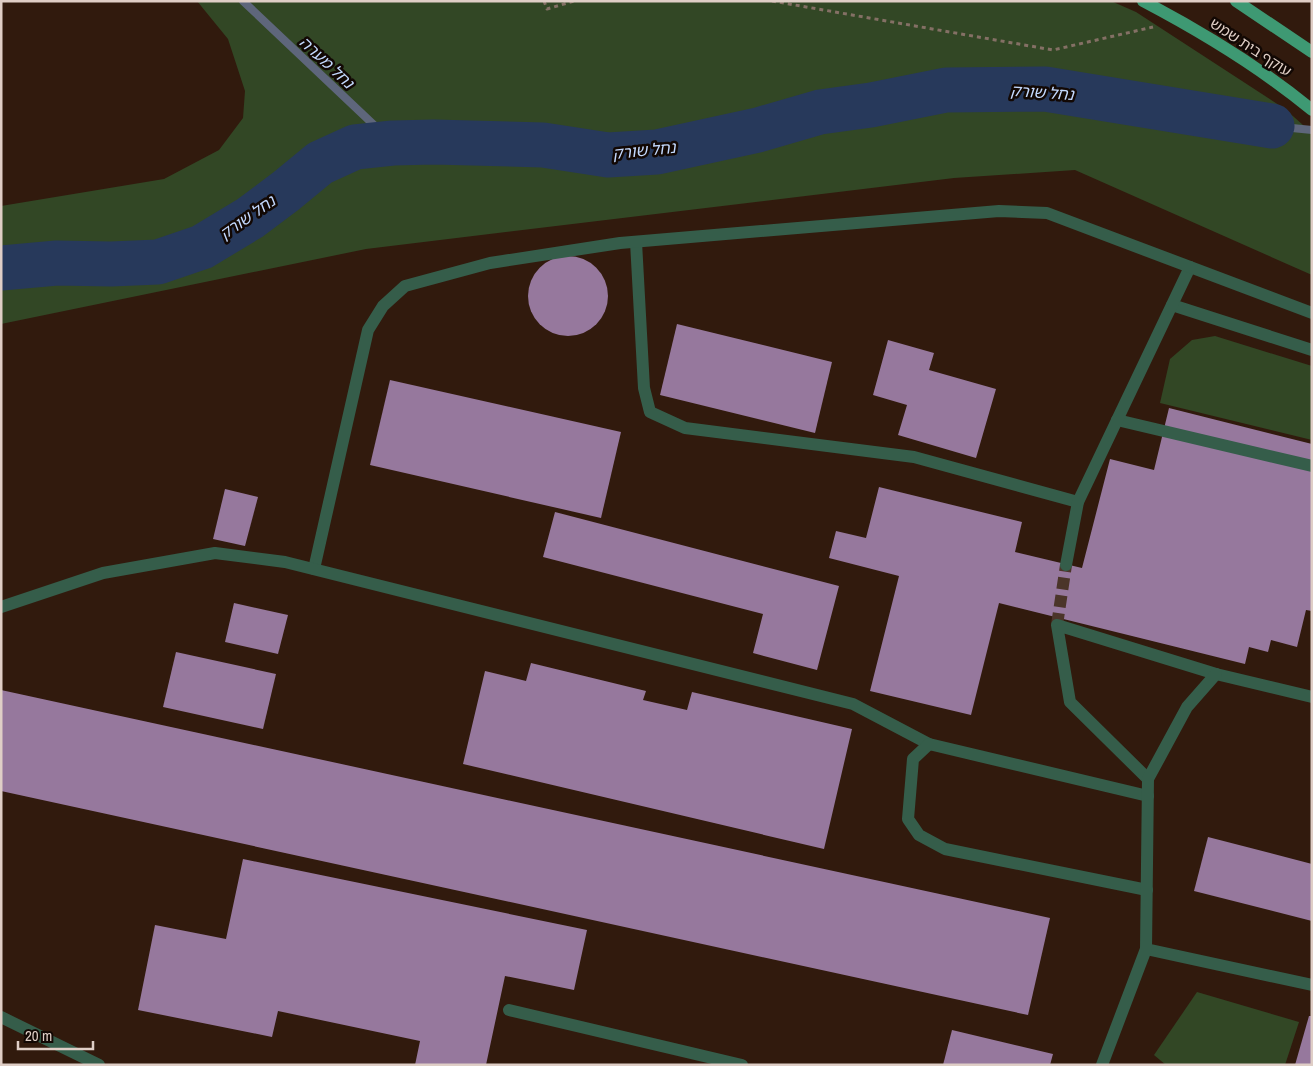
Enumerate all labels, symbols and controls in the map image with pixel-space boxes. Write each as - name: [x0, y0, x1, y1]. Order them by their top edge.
- street label: עוקף בית שמש: [1206, 13, 1296, 81]
- water label: נחל מערה: [295, 31, 360, 94]
- water label: נחל שורק: [1010, 79, 1075, 105]
- water label: נחל שורק: [611, 136, 678, 164]
- water label: נחל שורק: [215, 189, 280, 244]
- scale bar: [18, 1018, 92, 1050]
- text: 20 m: [25, 1025, 52, 1046]

